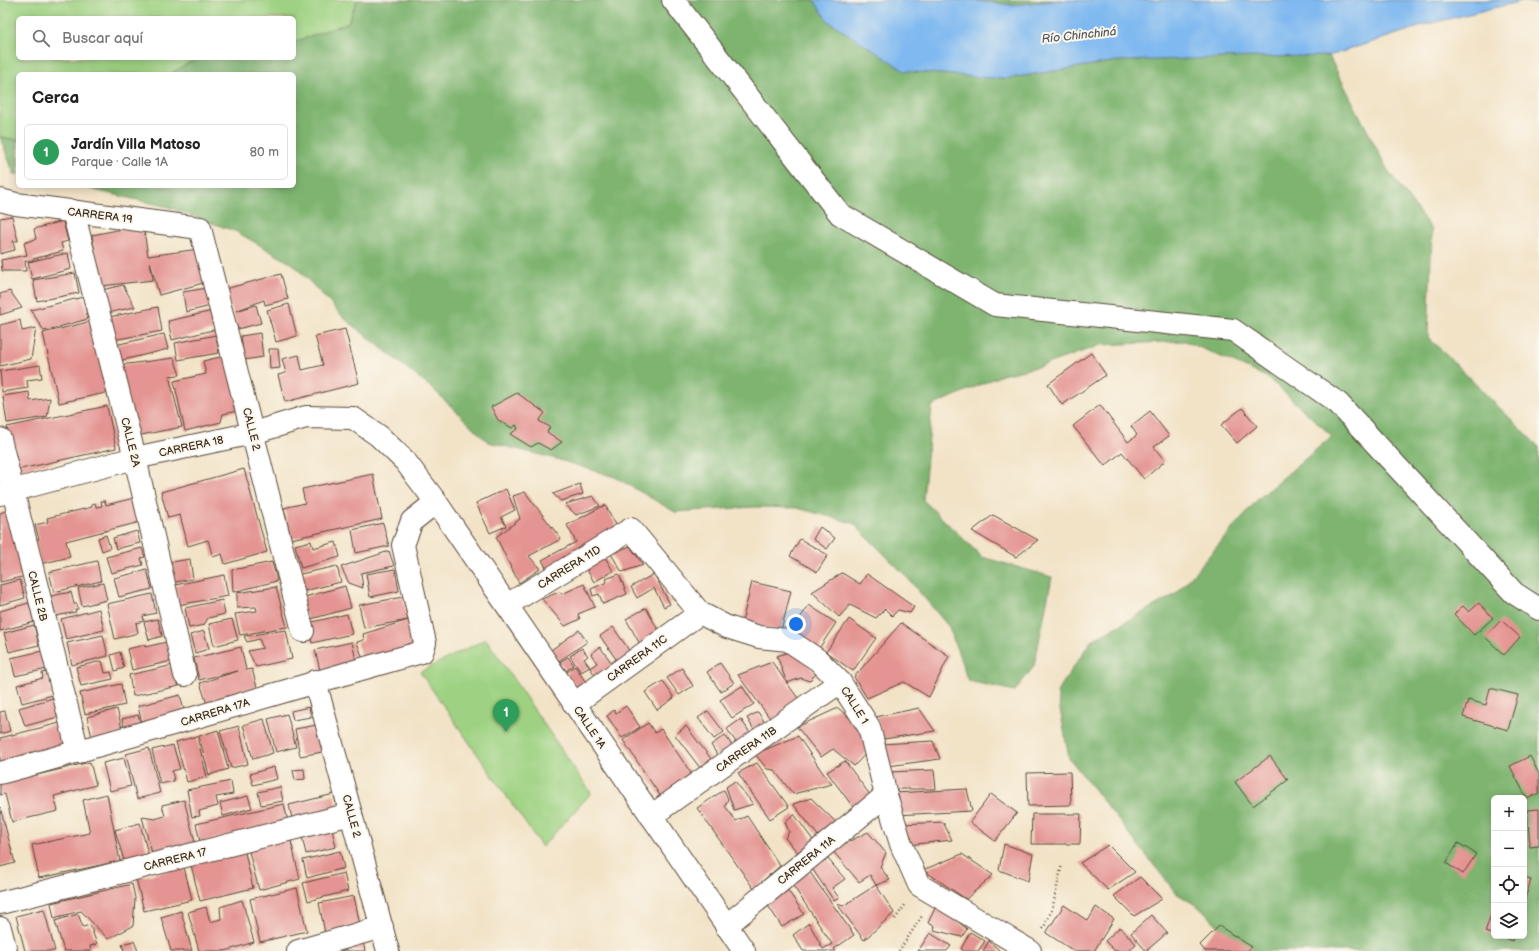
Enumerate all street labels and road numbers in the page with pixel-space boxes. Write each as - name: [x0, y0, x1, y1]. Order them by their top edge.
- street label: CARRERA 19: [67, 205, 133, 226]
- street label: CALLE 2: [240, 406, 263, 452]
- street label: CALLE 2A: [118, 416, 143, 469]
- street label: CARRERA 18: [158, 433, 225, 460]
- street label: CARRERA 11D: [536, 543, 603, 592]
- street label: CALLE 2B: [25, 570, 50, 623]
- street label: CARRERA 11C: [605, 632, 670, 685]
- street label: CALLE 1: [838, 684, 871, 726]
- street label: CARRERA 17A: [179, 696, 251, 729]
- street label: CALLE 1A: [571, 704, 609, 751]
- street label: CARRERA 11B: [713, 723, 779, 775]
- street label: CALLE 2: [340, 793, 364, 840]
- street label: CARRERA 11A: [775, 833, 838, 888]
- street label: CARRERA 17: [142, 845, 209, 874]

